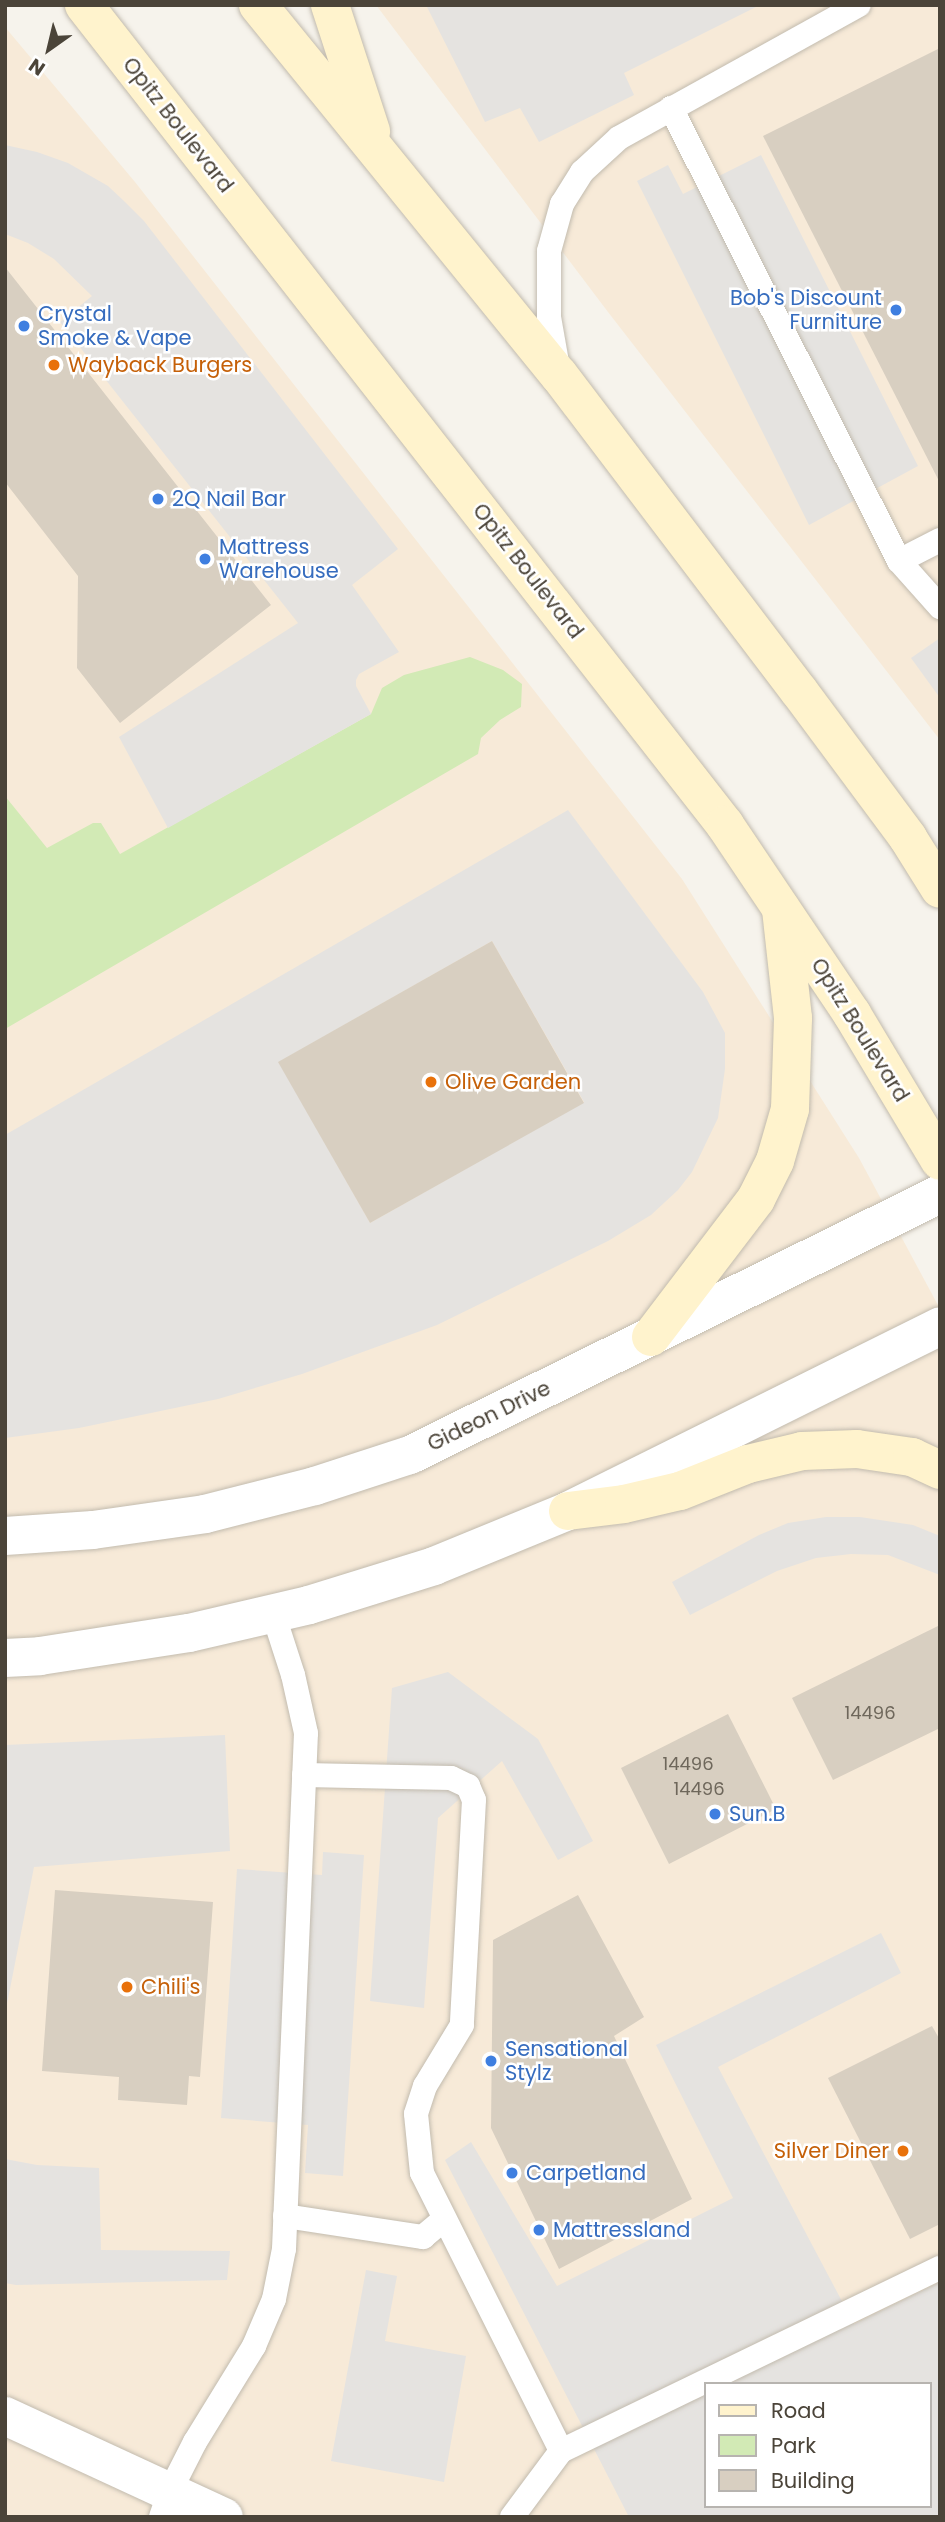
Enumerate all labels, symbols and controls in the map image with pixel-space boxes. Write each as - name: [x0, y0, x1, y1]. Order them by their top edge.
- north arrow: [14, 14, 84, 84]
- text: N: [24, 52, 50, 82]
- street label: Opitz Boulevard: [117, 52, 239, 198]
- place label: Bob's Discount Furniture: [730, 285, 882, 335]
- place label: Crystal Smoke & Vape: [38, 301, 192, 351]
- marker: Bob's Discount Furniture: [888, 302, 904, 318]
- marker: Crystal Smoke & Vape: [16, 318, 32, 334]
- place label: Wayback Burgers: [68, 352, 252, 378]
- marker: Wayback Burgers: [46, 357, 62, 373]
- place label: 2Q Nail Bar: [172, 486, 286, 512]
- marker: 2Q Nail Bar: [150, 491, 166, 507]
- street label: Opitz Boulevard: [467, 498, 589, 644]
- place label: Mattress Warehouse: [219, 534, 339, 584]
- marker: Mattress Warehouse: [197, 551, 213, 567]
- street label: Opitz Boulevard: [806, 954, 914, 1106]
- place label: Olive Garden: [445, 1069, 581, 1095]
- marker: Olive Garden: [423, 1074, 439, 1090]
- street label: Gideon Drive: [423, 1375, 555, 1457]
- house number: 14496: [844, 1702, 896, 1724]
- house number: 14496: [662, 1753, 714, 1775]
- house number: 14496: [673, 1778, 725, 1800]
- place label: Sun.B: [729, 1801, 785, 1827]
- marker: Sun.B: [707, 1806, 723, 1822]
- place label: Chili's: [141, 1974, 200, 2000]
- marker: Chili's: [119, 1979, 135, 1995]
- place label: Sensational Stylz: [505, 2036, 628, 2086]
- marker: Sensational Stylz: [483, 2053, 499, 2069]
- place label: Silver Diner: [774, 2138, 889, 2164]
- marker: Silver Diner: [895, 2143, 911, 2159]
- place label: Carpetland: [526, 2160, 646, 2186]
- marker: Carpetland: [504, 2165, 520, 2181]
- place label: Mattressland: [553, 2217, 690, 2243]
- marker: Mattressland: [531, 2222, 547, 2238]
- legend: [704, 2382, 931, 2508]
- text: Road: [771, 2396, 826, 2425]
- text: Park: [771, 2431, 816, 2460]
- text: Building: [771, 2466, 855, 2495]

